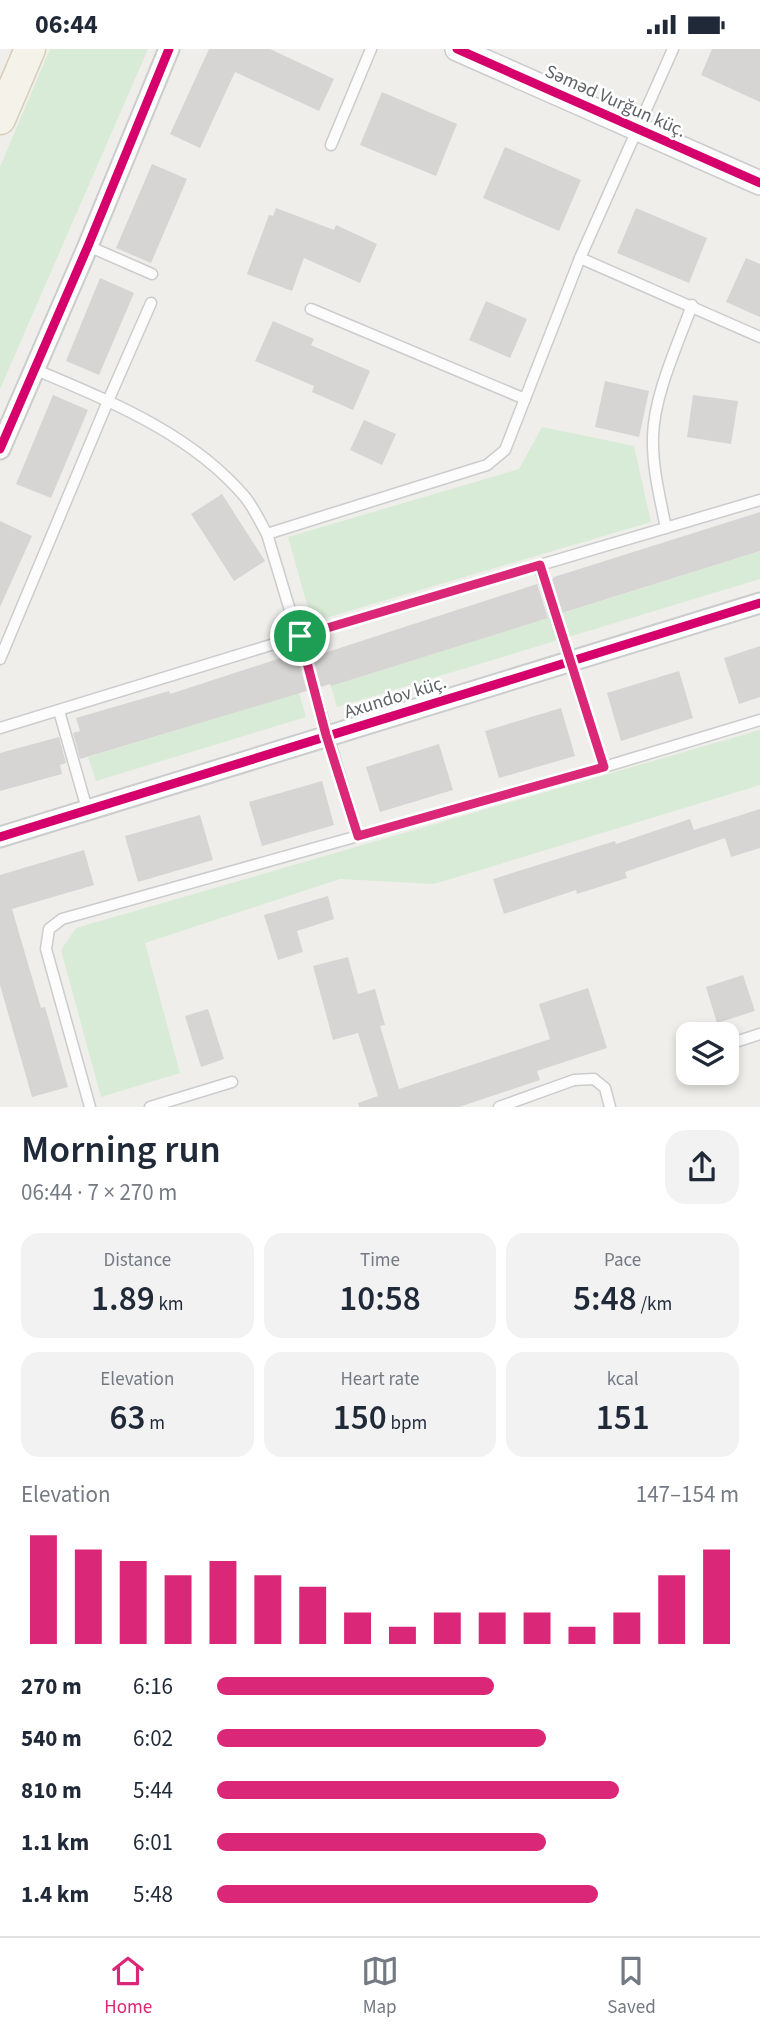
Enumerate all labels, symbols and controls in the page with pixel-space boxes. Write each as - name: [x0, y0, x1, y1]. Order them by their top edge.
- text: 06:44: [35, 6, 98, 43]
- street label: Səməd Vurğun küç.: [540, 58, 690, 145]
- pin: [270, 606, 330, 666]
- icon: arrive: [281, 617, 319, 655]
- street label: Axundov küç.: [341, 669, 450, 726]
- map controls: [676, 1022, 739, 1085]
- button: layers: [676, 1022, 739, 1085]
- text: Morning run: [21, 1123, 221, 1177]
- button: share: [665, 1130, 739, 1204]
- text: 06:44 · 7 × 270 m: [21, 1176, 177, 1209]
- text: Distance: [104, 1247, 171, 1274]
- text: Time: [360, 1247, 400, 1274]
- text: Pace: [604, 1247, 641, 1274]
- text: 1.89: [91, 1274, 155, 1324]
- text: 10:58: [339, 1274, 421, 1324]
- text: 5:48: [573, 1274, 637, 1324]
- text: km: [155, 1291, 184, 1318]
- text: /km: [637, 1291, 672, 1318]
- text: Elevation: [100, 1366, 174, 1393]
- text: Heart rate: [340, 1366, 419, 1393]
- text: kcal: [607, 1366, 639, 1393]
- text: 63: [110, 1393, 146, 1443]
- text: 150: [333, 1393, 387, 1443]
- text: 151: [596, 1393, 650, 1443]
- text: m: [146, 1410, 165, 1437]
- text: bpm: [387, 1410, 427, 1437]
- text: Elevation: [21, 1478, 111, 1511]
- text: 147–154 m: [636, 1478, 739, 1511]
- text: 270 m: [21, 1670, 82, 1703]
- text: 6:16: [133, 1670, 173, 1703]
- text: 540 m: [21, 1722, 82, 1755]
- text: 6:02: [133, 1722, 173, 1755]
- text: 810 m: [21, 1774, 82, 1807]
- text: 5:44: [133, 1774, 173, 1807]
- text: 1.1 km: [21, 1826, 89, 1859]
- text: 6:01: [133, 1826, 173, 1859]
- text: 1.4 km: [21, 1878, 89, 1911]
- text: 5:48: [133, 1878, 173, 1911]
- tab: Home: [104, 1952, 152, 2021]
- tab: Map: [361, 1952, 399, 2021]
- tab: Saved: [607, 1952, 656, 2021]

